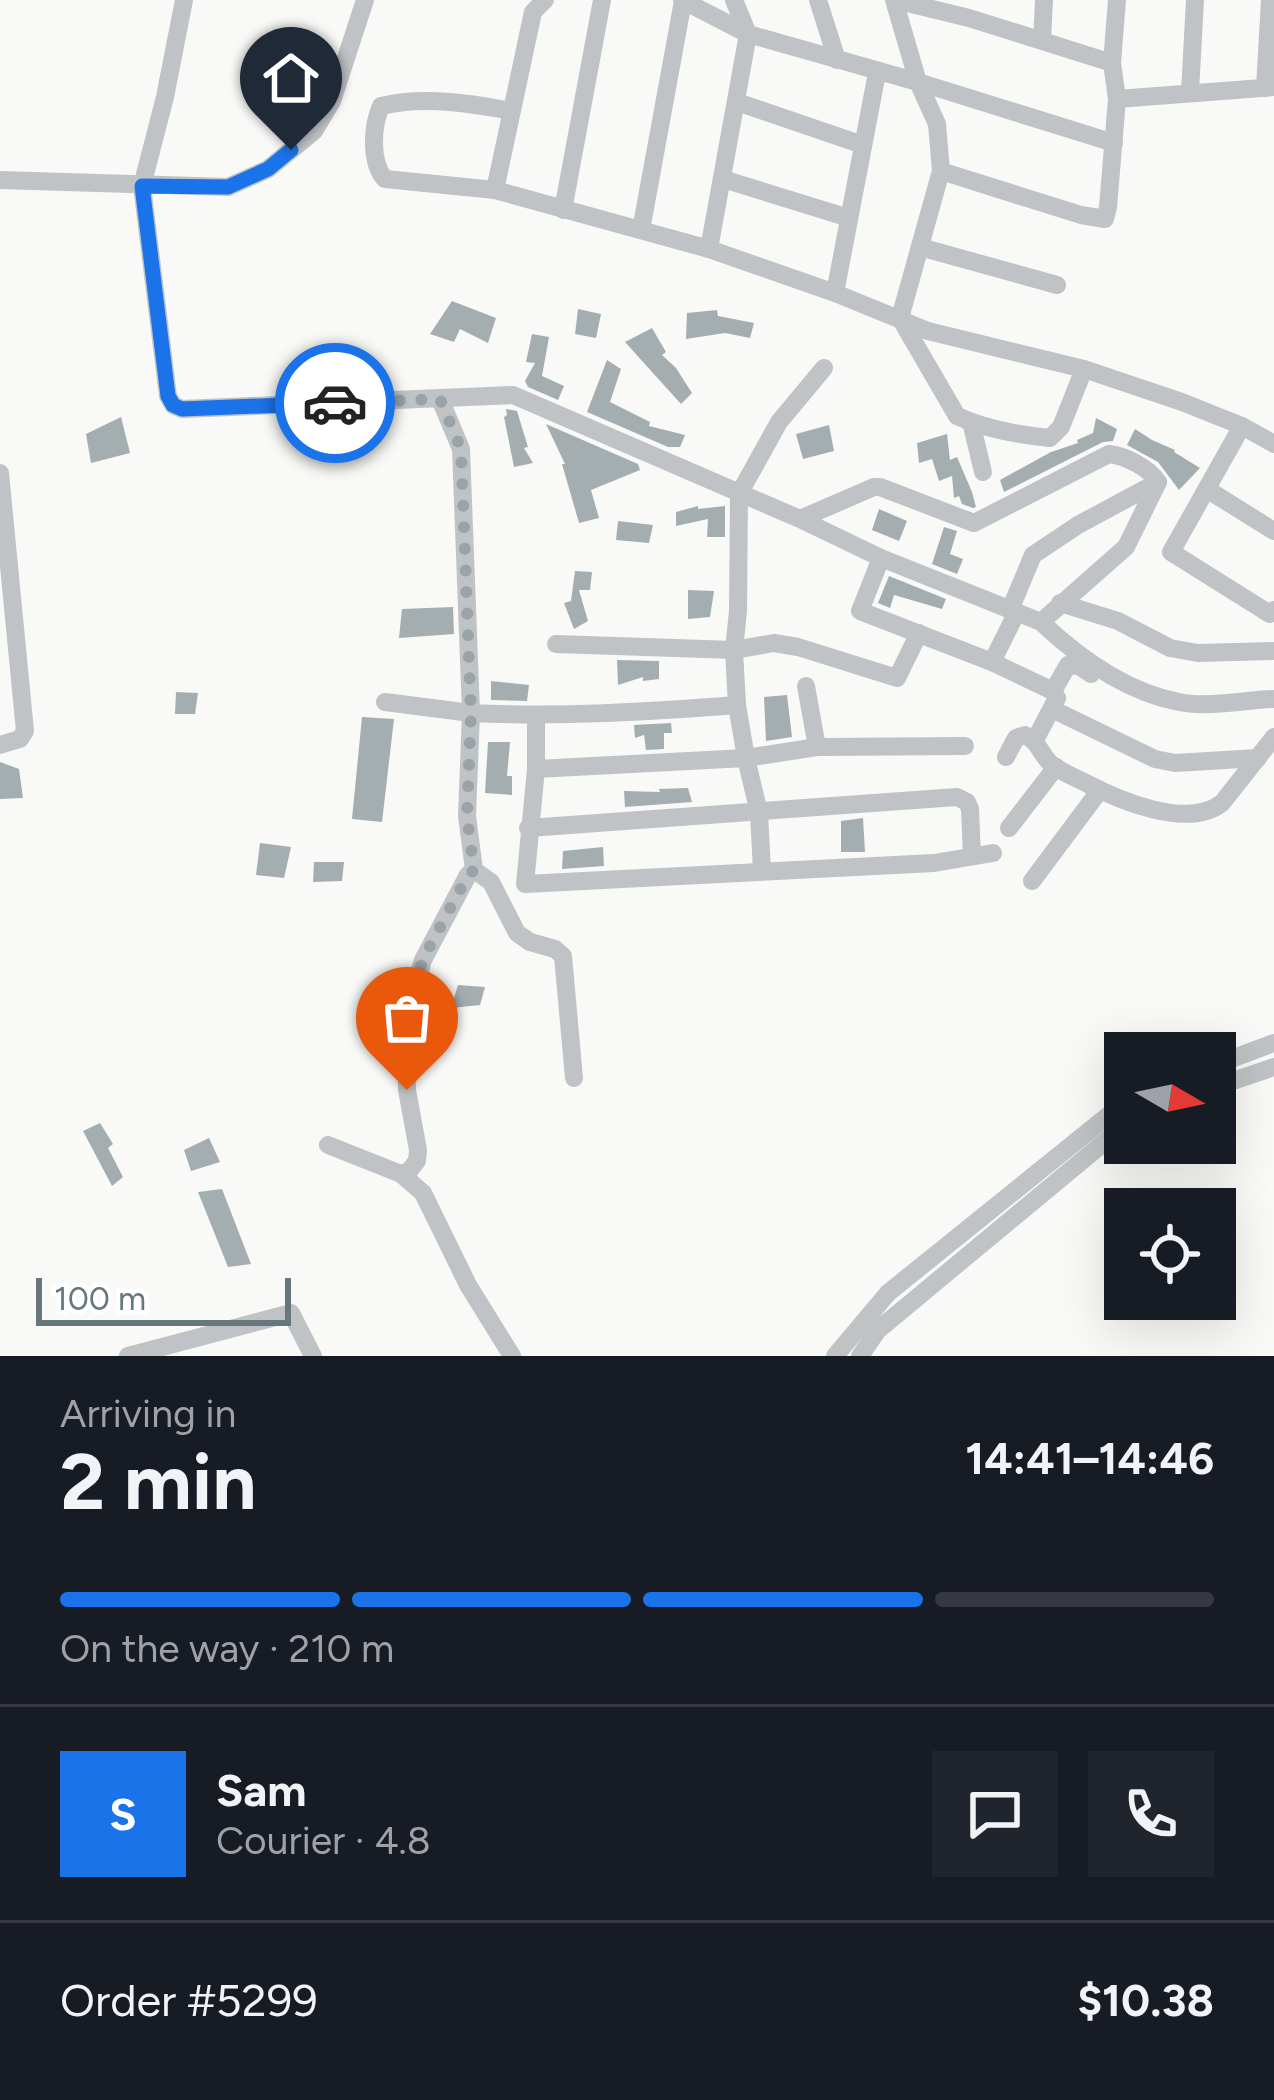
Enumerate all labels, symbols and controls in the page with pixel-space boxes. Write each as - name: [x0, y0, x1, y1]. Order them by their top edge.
- pin: [240, 27, 342, 150]
- icon: home: [258, 45, 324, 111]
- courier: [275, 343, 395, 463]
- icon: car: [302, 370, 368, 436]
- pin: [356, 967, 458, 1090]
- icon: bag: [374, 985, 440, 1051]
- north arrow: [1104, 1032, 1236, 1164]
- map controls: [1104, 1032, 1236, 1320]
- button: locate: [1104, 1188, 1236, 1320]
- scale bar: [36, 1272, 291, 1325]
- text: 100 m: [54, 1279, 146, 1318]
- text: Arriving in: [60, 1390, 236, 1437]
- text: 14:41–14:46: [965, 1431, 1214, 1485]
- text: 2 min: [60, 1435, 256, 1529]
- text: On the way · 210 m: [60, 1625, 394, 1672]
- button: chat: [932, 1751, 1058, 1877]
- button: phone: [1088, 1751, 1214, 1877]
- text: Sam: [216, 1763, 307, 1817]
- text: S: [109, 1787, 137, 1841]
- text: Courier · 4.8: [216, 1817, 431, 1864]
- text: Order #5299: [60, 1973, 318, 2027]
- text: $10.38: [1077, 1973, 1214, 2027]

